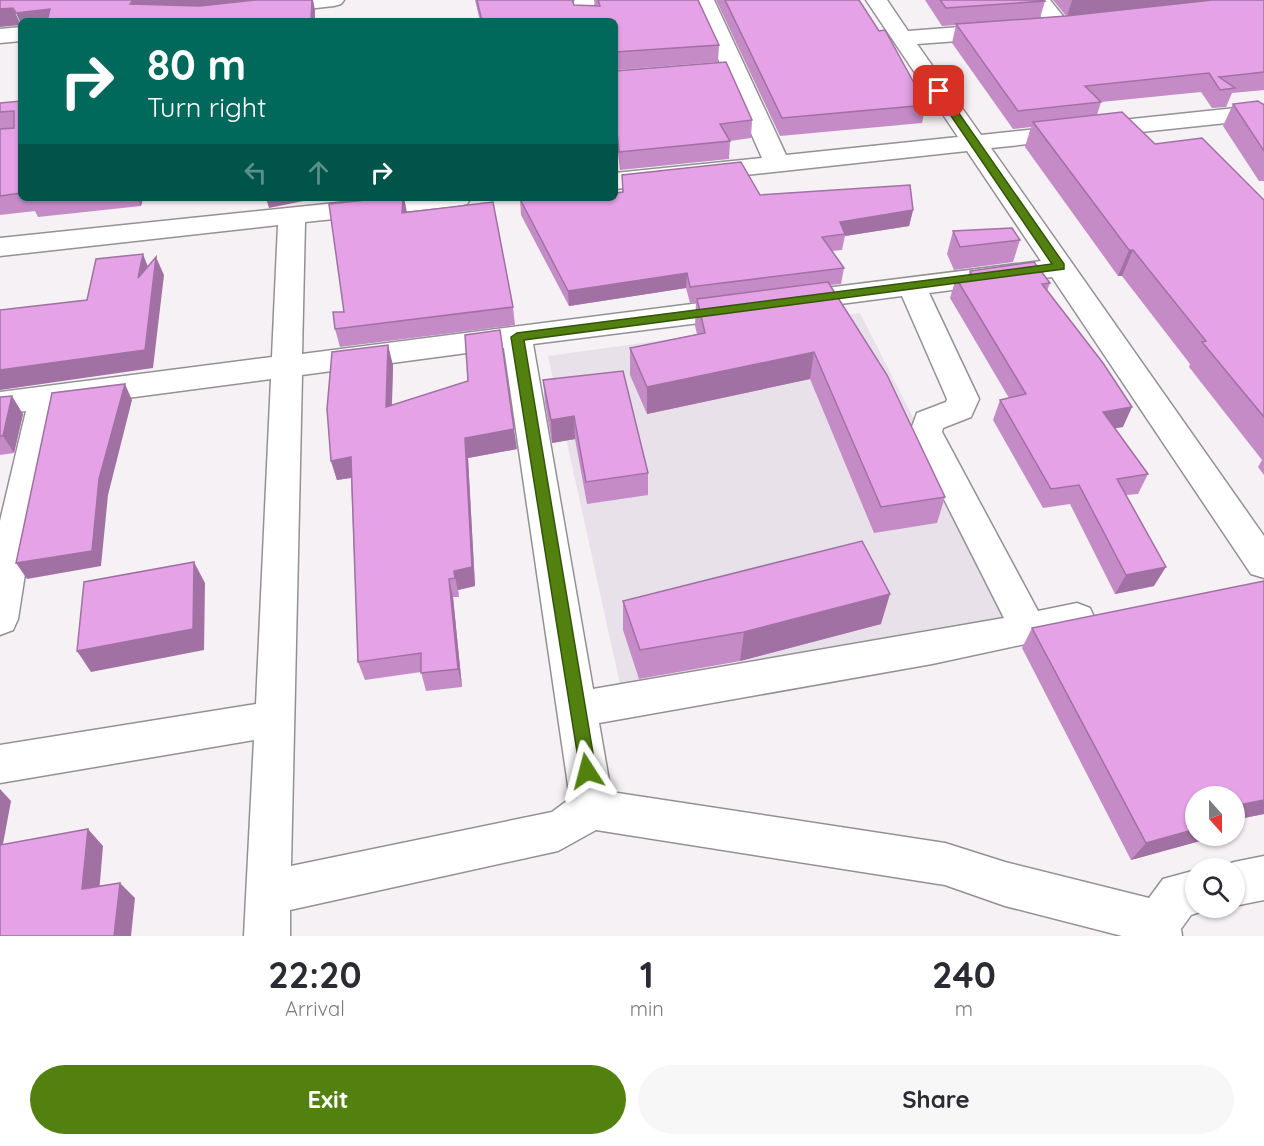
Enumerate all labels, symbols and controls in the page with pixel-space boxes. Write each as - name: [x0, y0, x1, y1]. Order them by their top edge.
- text: 80 m: [147, 38, 246, 91]
- icon: right: [48, 42, 126, 120]
- pin: [913, 65, 964, 116]
- icon: arrive: [922, 74, 955, 107]
- text: Turn right: [147, 90, 266, 124]
- icon: left: [239, 156, 272, 189]
- icon: ahead: [302, 156, 335, 189]
- icon: right: [365, 156, 398, 189]
- position arrow: [555, 739, 619, 803]
- north arrow: [1185, 786, 1245, 846]
- map controls: [1185, 786, 1245, 918]
- button: search: [1185, 858, 1245, 918]
- text: 22:20: [268, 952, 362, 997]
- text: 1: [640, 952, 654, 997]
- text: 240: [932, 952, 996, 997]
- text: Arrival: [285, 996, 345, 1021]
- text: min: [630, 996, 664, 1021]
- text: m: [955, 996, 973, 1021]
- button: Exit: [30, 1065, 626, 1134]
- button: Share: [638, 1065, 1234, 1134]

